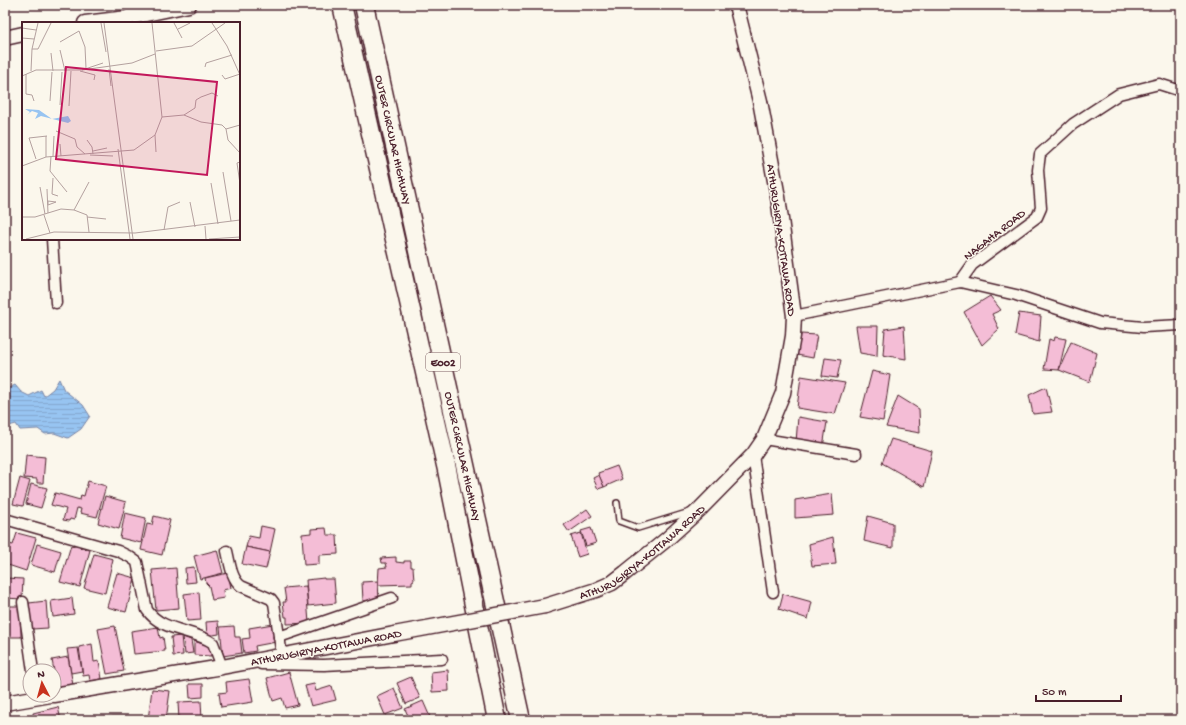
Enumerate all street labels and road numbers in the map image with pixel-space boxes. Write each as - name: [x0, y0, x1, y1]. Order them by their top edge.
- street label: OUTER CIRCULAR HIGHWAY: [371, 74, 413, 207]
- street label: ATHURUGIRIYA-KOTTAWA ROAD: [762, 163, 798, 317]
- street label: NAGAHA ROAD: [961, 207, 1029, 264]
- road number: E002: [426, 353, 460, 371]
- street label: OUTER CIRCULAR HIGHWAY: [440, 391, 482, 523]
- street label: ATHURUGIRIYA-KOTTAWA ROAD: [578, 503, 709, 604]
- street label: ATHURUGIRIYA-KOTTAWA ROAD: [250, 627, 403, 670]

